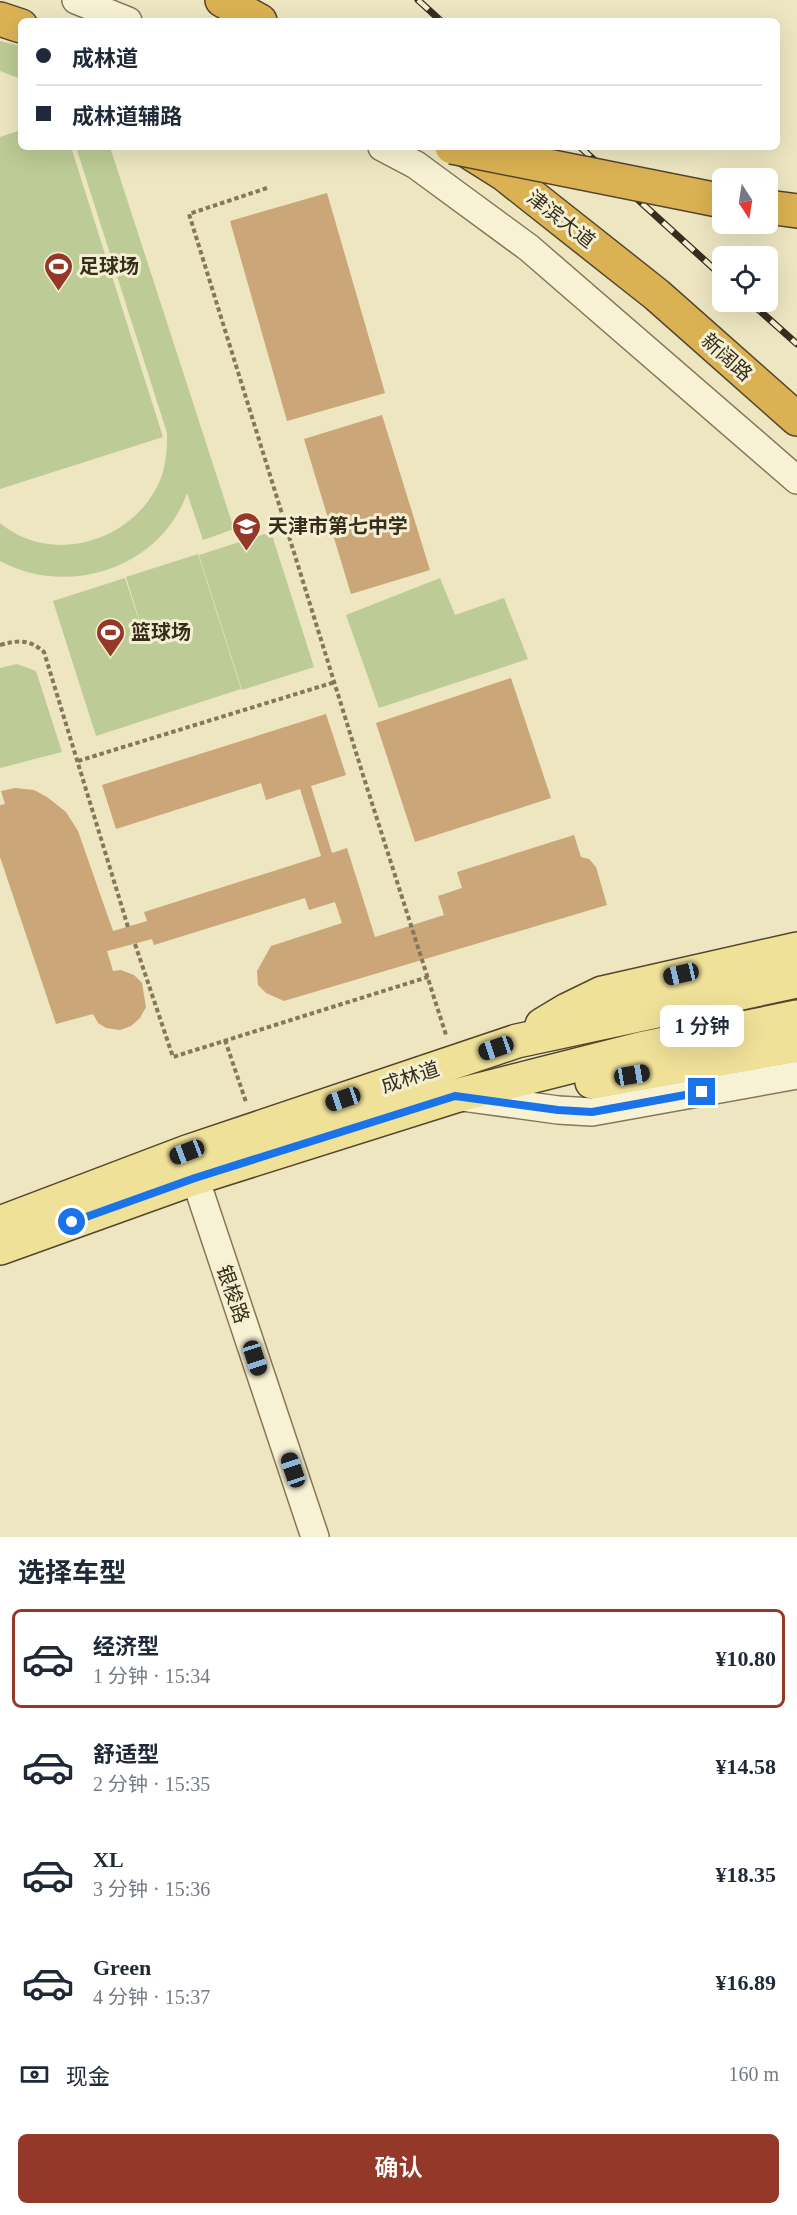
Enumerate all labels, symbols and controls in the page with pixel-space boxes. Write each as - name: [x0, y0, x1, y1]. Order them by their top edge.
- text: 成林道: [72, 46, 138, 71]
- text: 成林道辅路: [72, 104, 182, 129]
- north arrow: [712, 168, 778, 234]
- map controls: [712, 168, 778, 312]
- street label: 津滨大道: [523, 186, 599, 252]
- button: locate: [712, 246, 778, 312]
- sports icon: 足球场: [42, 250, 74, 292]
- place label: 足球场: [79, 255, 139, 277]
- street label: 新阔路: [697, 329, 757, 385]
- school or university icon: 天津市第七中学: [231, 510, 263, 552]
- place label: 天津市第七中学: [268, 515, 408, 537]
- sports icon: 篮球场: [94, 616, 126, 658]
- place label: 篮球场: [131, 621, 191, 643]
- car: [661, 961, 701, 987]
- callout: 1 分钟: [660, 1005, 744, 1047]
- text: 1 分钟: [675, 1015, 730, 1037]
- car: [476, 1034, 516, 1062]
- street label: 成林道: [378, 1057, 442, 1097]
- car: [613, 1063, 651, 1087]
- route end: [688, 1078, 715, 1105]
- car: [323, 1085, 363, 1113]
- car: [167, 1137, 207, 1167]
- route start: [58, 1208, 85, 1235]
- street label: 银梭路: [213, 1262, 253, 1326]
- car: [241, 1338, 269, 1378]
- car: [279, 1450, 307, 1490]
- text: 选择车型: [18, 1558, 126, 1588]
- icon: car: [21, 1632, 75, 1686]
- text: 经济型: [93, 1634, 159, 1659]
- text: ¥10.80: [716, 1646, 776, 1671]
- text: 1 分钟 · 15:34: [93, 1665, 210, 1687]
- icon: car: [21, 1740, 75, 1794]
- text: 舒适型: [93, 1742, 159, 1767]
- text: ¥14.58: [716, 1754, 776, 1779]
- text: 2 分钟 · 15:35: [93, 1773, 210, 1795]
- text: XL: [93, 1847, 124, 1872]
- icon: car: [21, 1848, 75, 1902]
- text: ¥18.35: [716, 1862, 776, 1887]
- text: 3 分钟 · 15:36: [93, 1878, 210, 1900]
- text: Green: [93, 1955, 151, 1980]
- icon: car: [21, 1956, 75, 2010]
- text: ¥16.89: [716, 1970, 776, 1995]
- text: 4 分钟 · 15:37: [93, 1986, 210, 2008]
- icon: cash: [18, 2058, 51, 2091]
- text: 160 m: [728, 2063, 779, 2085]
- text: 现金: [66, 2064, 110, 2089]
- button: 确认: [18, 2134, 779, 2203]

